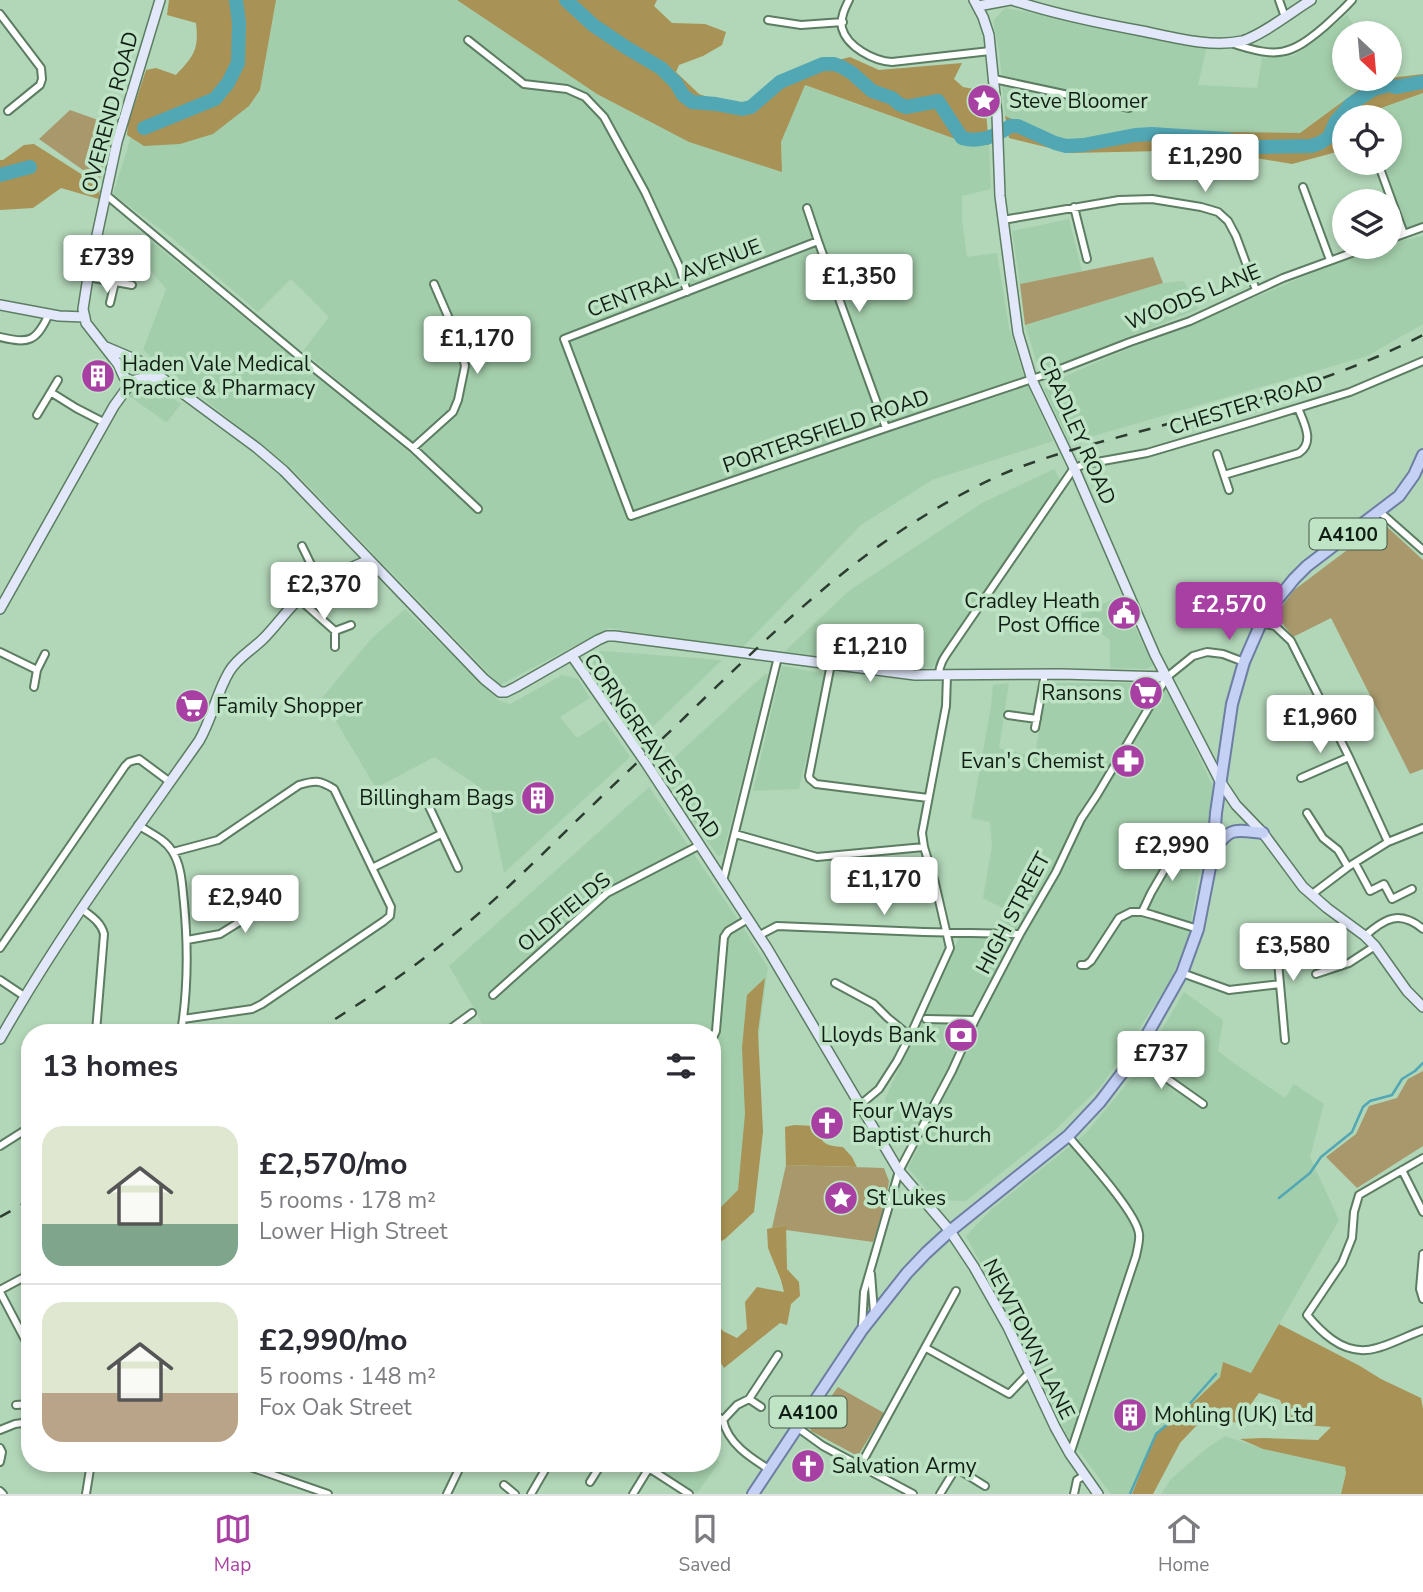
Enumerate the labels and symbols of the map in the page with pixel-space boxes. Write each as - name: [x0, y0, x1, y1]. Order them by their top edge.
- north arrow: [1332, 21, 1402, 91]
- street label: OVEREND ROAD: [75, 28, 145, 196]
- place icon: Steve Bloomer: [965, 82, 1003, 120]
- place label: Steve Bloomer: [1009, 87, 1148, 115]
- pin: £1,290: [1148, 134, 1262, 194]
- street label: CENTRAL AVENUE: [583, 232, 765, 324]
- pin: £739: [66, 236, 148, 295]
- pin: £1,350: [802, 254, 916, 314]
- street label: WOODS LANE: [1121, 257, 1265, 337]
- pin: £1,170: [420, 316, 534, 376]
- place label: Haden Vale Medical Practice & Pharmacy: [122, 350, 315, 402]
- street label: CRADLEY ROAD: [1031, 351, 1123, 509]
- building icon: Haden Vale Medical Practice & Pharmacy: [79, 357, 117, 395]
- street label: CHESTER ROAD: [1166, 368, 1326, 442]
- street label: PORTERSFIELD ROAD: [719, 382, 933, 480]
- road number: A4100: [1310, 519, 1386, 550]
- pin: £2,370: [267, 562, 381, 622]
- pin: £2,570: [1172, 582, 1286, 642]
- place label: Cradley Heath Post Office: [964, 587, 1100, 639]
- public building icon: Cradley Heath Post Office: [1105, 594, 1143, 632]
- pin: £1,210: [813, 624, 927, 684]
- street label: CORNGREAVES ROAD: [577, 648, 727, 844]
- supermarket icon: Ransons: [1127, 674, 1165, 712]
- place label: Ransons: [1041, 679, 1122, 707]
- supermarket icon: Family Shopper: [173, 687, 211, 725]
- place label: Family Shopper: [216, 692, 363, 720]
- pin: £1,960: [1263, 696, 1377, 755]
- pharmacy icon: Evan's Chemist: [1109, 742, 1147, 780]
- place label: Evan's Chemist: [961, 747, 1105, 775]
- building icon: Billingham Bags: [519, 779, 557, 817]
- place label: Billingham Bags: [359, 784, 514, 812]
- pin: £2,990: [1115, 824, 1229, 883]
- street label: HIGH STREET: [969, 847, 1057, 979]
- pin: £1,170: [827, 858, 941, 917]
- street label: OLDFIELDS: [512, 866, 616, 958]
- pin: £2,940: [188, 876, 302, 935]
- pin: £3,580: [1236, 923, 1350, 983]
- bank icon: Lloyds Bank: [942, 1016, 980, 1054]
- place label: Lloyds Bank: [821, 1021, 936, 1049]
- pin: £737: [1120, 1032, 1202, 1091]
- place label: Four Ways Baptist Church: [852, 1097, 991, 1149]
- church icon: Four Ways Baptist Church: [808, 1104, 846, 1142]
- place icon: St Lukes: [822, 1179, 860, 1217]
- place label: St Lukes: [866, 1184, 946, 1212]
- street label: NEWTOWN LANE: [976, 1254, 1082, 1424]
- road number: A4100: [770, 1396, 846, 1428]
- building icon: Mohling (UK) Ltd: [1111, 1396, 1149, 1434]
- place label: Mohling (UK) Ltd: [1154, 1401, 1314, 1429]
- church icon: Salvation Army: [789, 1447, 827, 1485]
- place label: Salvation Army: [832, 1452, 977, 1480]

